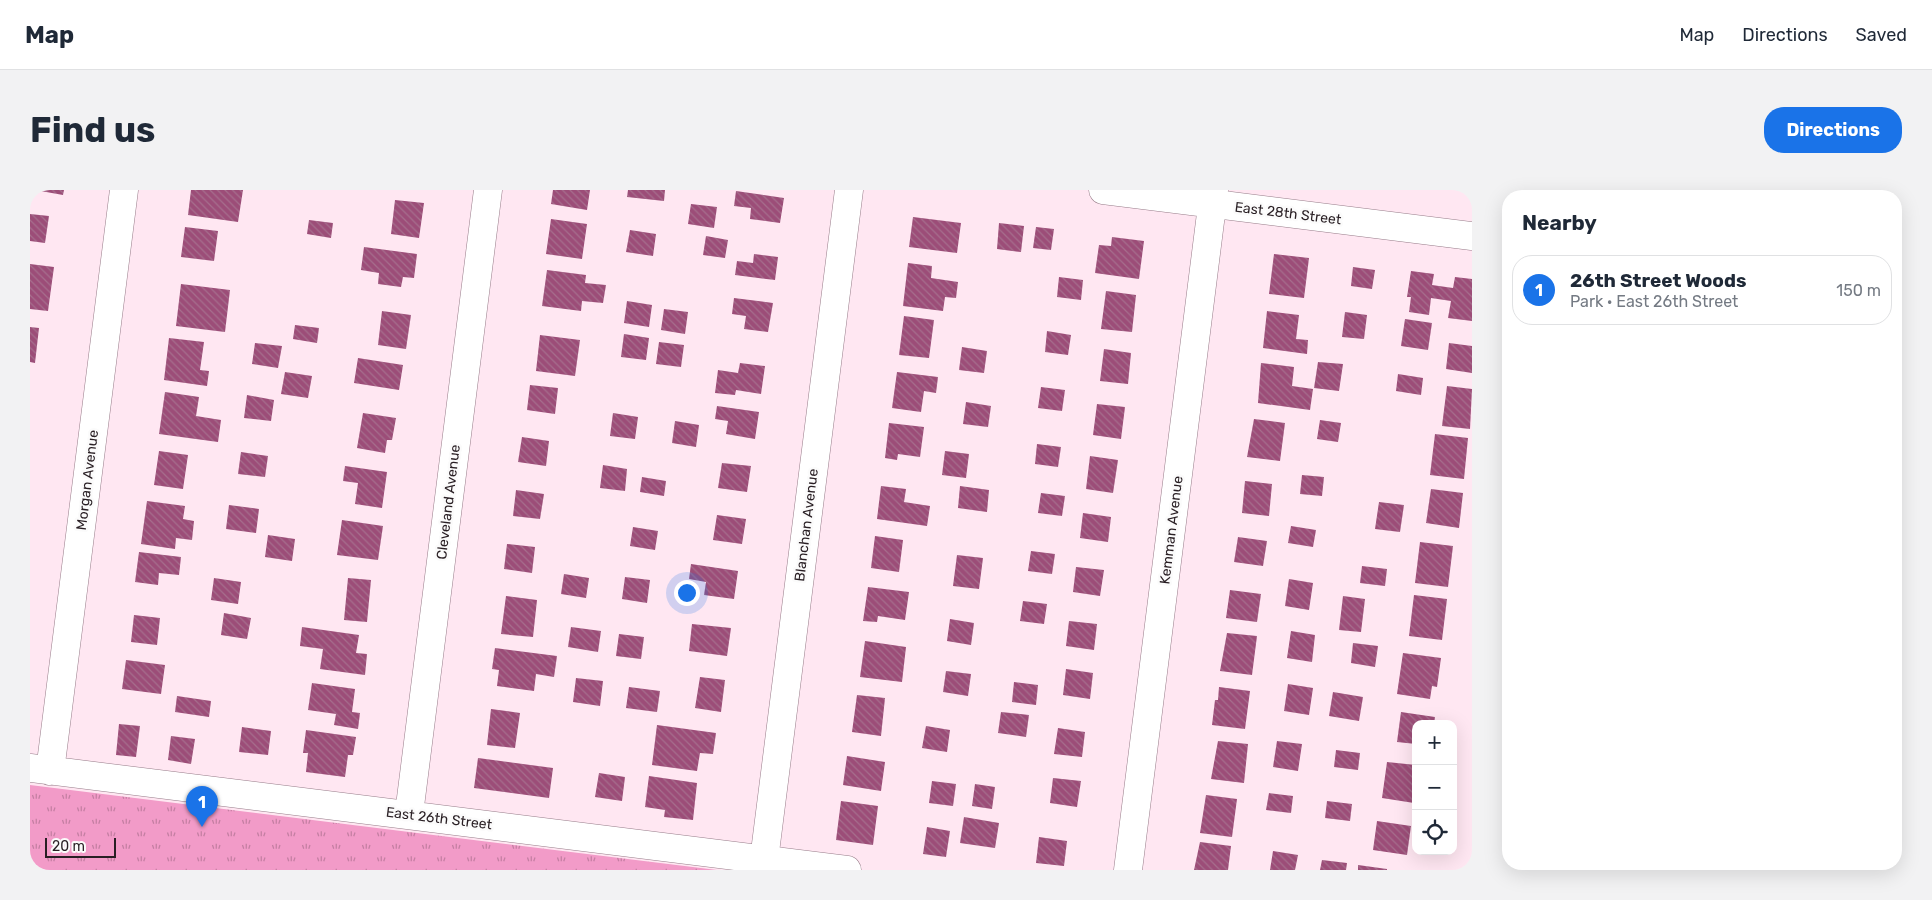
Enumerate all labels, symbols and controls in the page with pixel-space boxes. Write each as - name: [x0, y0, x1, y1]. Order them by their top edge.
- text: Map: [25, 21, 74, 49]
- text: Map: [1679, 24, 1714, 46]
- text: Directions: [1742, 24, 1828, 46]
- text: Saved: [1856, 24, 1907, 46]
- button: Directions: [1764, 107, 1902, 153]
- text: Find us: [30, 109, 155, 151]
- street label: East 28th Street: [1234, 199, 1343, 229]
- text: Nearby: [1522, 210, 1597, 235]
- text: 26th Street Woods: [1570, 269, 1746, 292]
- text: 1: [1535, 281, 1543, 300]
- text: 150 m: [1836, 281, 1881, 300]
- text: Park · East 26th Street: [1570, 292, 1738, 311]
- street label: Morgan Avenue: [73, 429, 102, 531]
- street label: Cleveland Avenue: [433, 443, 464, 561]
- street label: Blanchan Avenue: [791, 468, 822, 582]
- street label: Kemman Avenue: [1156, 475, 1187, 585]
- your location: [674, 580, 700, 606]
- map controls: [1412, 720, 1457, 855]
- button: +: [1412, 720, 1457, 765]
- button: −: [1412, 765, 1457, 810]
- pin: 1: [186, 786, 218, 827]
- street label: East 26th Street: [385, 804, 494, 834]
- button: locate: [1412, 810, 1457, 855]
- scale bar: [45, 835, 116, 858]
- text: 20 m: [52, 838, 85, 855]

